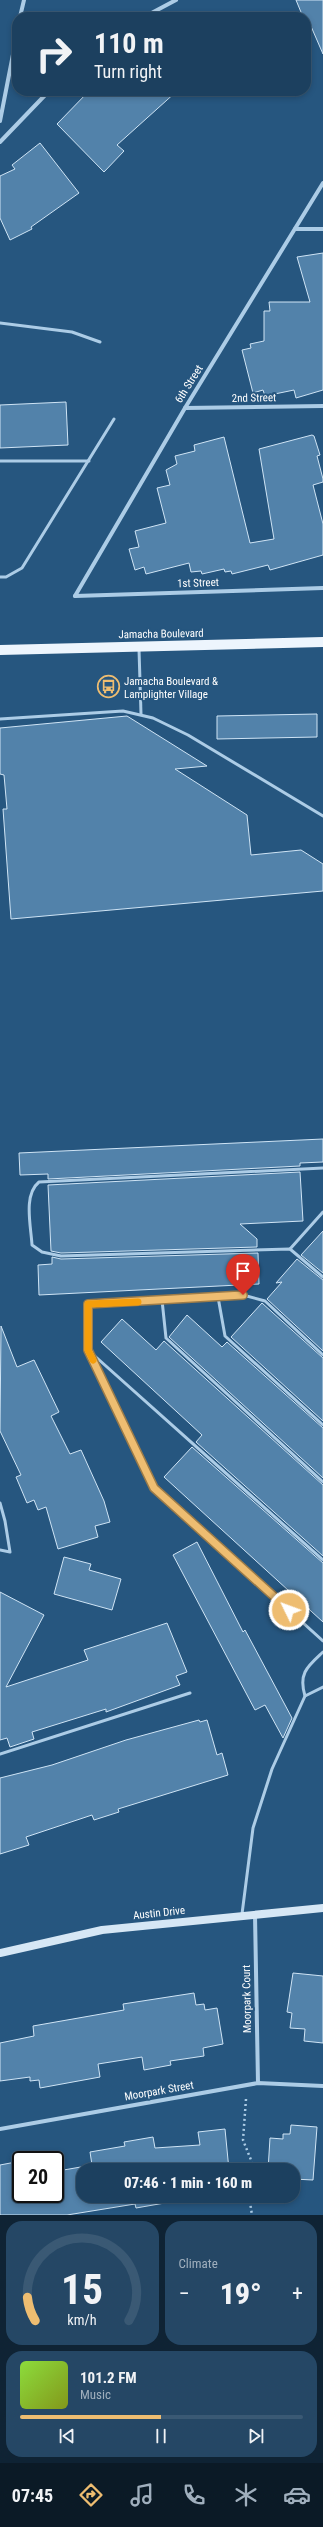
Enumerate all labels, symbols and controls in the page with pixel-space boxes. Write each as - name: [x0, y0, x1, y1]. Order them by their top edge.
- text: 110 m: [94, 27, 164, 60]
- icon: right: [28, 28, 80, 80]
- text: Turn right: [94, 61, 162, 82]
- street label: 6th Street: [172, 363, 206, 405]
- street label: 2nd Street: [232, 391, 276, 405]
- street label: 1st Street: [177, 576, 219, 590]
- street label: Jamacha Boulevard: [118, 627, 204, 641]
- bus stop icon: Jamacha Boulevard & Lamplighter Village: [96, 674, 122, 700]
- place label: Jamacha Boulevard & Lamplighter Village: [124, 675, 218, 701]
- pin: [226, 1254, 260, 1295]
- icon: arrive: [232, 1260, 254, 1282]
- position arrow: [268, 1589, 310, 1631]
- street label: Austin Drive: [132, 1904, 186, 1922]
- street label: Moorpark Court: [240, 1965, 254, 2033]
- street label: Moorpark Street: [123, 2079, 195, 2103]
- speed limit sign: 20: [12, 2151, 64, 2203]
- text: 07:46 · 1 min · 160 m: [124, 2174, 252, 2192]
- text: Climate: [179, 2256, 218, 2271]
- text: 15: [61, 2265, 103, 2314]
- text: 19°: [220, 2276, 262, 2311]
- text: −: [179, 2281, 190, 2306]
- text: +: [292, 2281, 303, 2306]
- text: km/h: [68, 2312, 97, 2328]
- text: 101.2 FM: [80, 2369, 137, 2387]
- text: Music: [80, 2387, 111, 2402]
- icon: previous: [56, 2425, 78, 2447]
- icon: pause: [150, 2425, 172, 2447]
- icon: next: [245, 2425, 267, 2447]
- icon: directions: [77, 2481, 105, 2509]
- icon: music: [128, 2481, 156, 2509]
- icon: phone: [180, 2481, 208, 2509]
- icon: climate: [232, 2481, 260, 2509]
- icon: car: [283, 2481, 311, 2509]
- text: 07:45: [12, 2485, 53, 2506]

